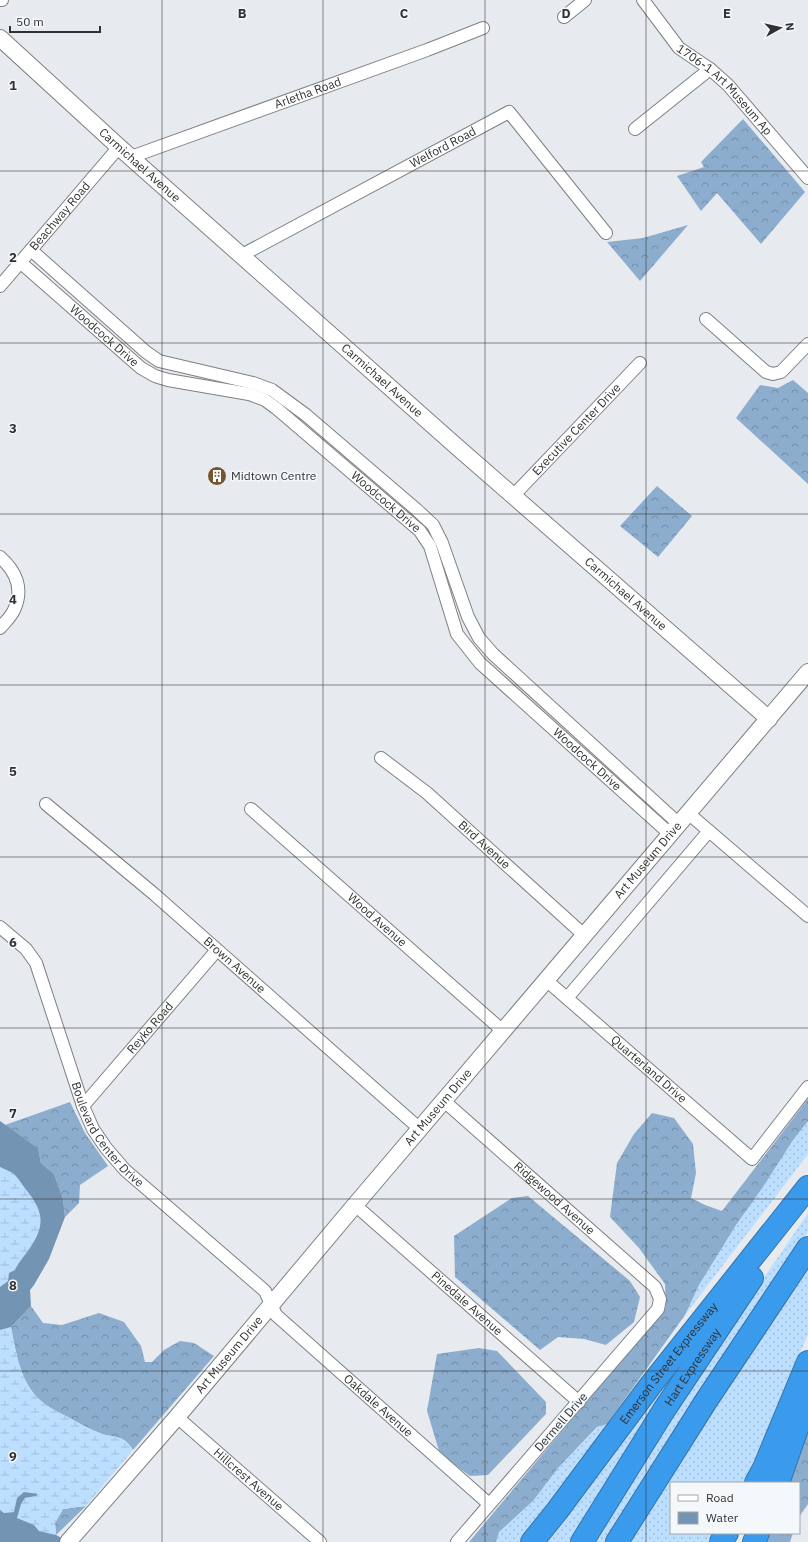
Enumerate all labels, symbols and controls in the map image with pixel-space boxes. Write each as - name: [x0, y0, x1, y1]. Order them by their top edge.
- text: B: [238, 5, 247, 22]
- text: C: [400, 5, 409, 22]
- text: D: [561, 5, 571, 22]
- text: E: [723, 5, 731, 22]
- scale bar: [10, 8, 100, 34]
- north arrow: [760, 8, 800, 48]
- text: 50 m: [16, 14, 44, 29]
- text: N: [782, 22, 797, 32]
- street label: 1706-1 Art Museum Ap: [674, 41, 776, 138]
- street label: Arletha Road: [272, 74, 343, 112]
- text: 1: [9, 77, 17, 94]
- street label: Welford Road: [407, 123, 478, 171]
- street label: Carmichael Avenue: [96, 125, 184, 205]
- street label: Beachway Road: [26, 178, 93, 253]
- text: 2: [9, 249, 17, 266]
- street label: Woodcock Drive: [67, 301, 142, 370]
- street label: Carmichael Avenue: [339, 340, 426, 420]
- street label: Executive Center Drive: [529, 380, 624, 478]
- text: 3: [9, 420, 17, 437]
- building icon: Midtown Centre: [206, 465, 228, 487]
- place label: Midtown Centre: [231, 468, 317, 483]
- street label: Woodcock Drive: [348, 468, 424, 536]
- street label: Carmichael Avenue: [582, 554, 670, 634]
- text: 4: [9, 591, 17, 608]
- street label: Woodcock Drive: [550, 724, 625, 794]
- text: 5: [9, 763, 17, 780]
- street label: Bird Avenue: [455, 817, 514, 872]
- street label: Art Museum Drive: [611, 818, 685, 902]
- street label: Wood Avenue: [345, 890, 410, 950]
- street label: Brown Avenue: [201, 933, 269, 996]
- text: 6: [9, 934, 17, 951]
- street label: Reyko Road: [123, 999, 176, 1056]
- street label: Quarterland Drive: [608, 1032, 690, 1106]
- street label: Art Museum Drive: [401, 1065, 475, 1148]
- street label: Boulevard Center Drive: [69, 1080, 147, 1190]
- text: 7: [9, 1105, 17, 1122]
- street label: Ridgewood Avenue: [511, 1158, 599, 1238]
- street label: Pinedale Avenue: [429, 1268, 506, 1339]
- text: 8: [9, 1277, 17, 1294]
- street label: Emerson Street Expressway: [616, 1299, 721, 1427]
- street label: Art Museum Drive: [192, 1313, 266, 1396]
- street label: Hart Expressway: [661, 1325, 724, 1409]
- street label: Oakdale Avenue: [341, 1371, 416, 1440]
- street label: Dermell Drive: [531, 1389, 591, 1454]
- street label: Hillcrest Avenue: [211, 1445, 287, 1514]
- text: 9: [9, 1448, 17, 1465]
- legend: [670, 1482, 800, 1534]
- text: Road: [706, 1490, 734, 1505]
- text: Water: [706, 1510, 739, 1525]

